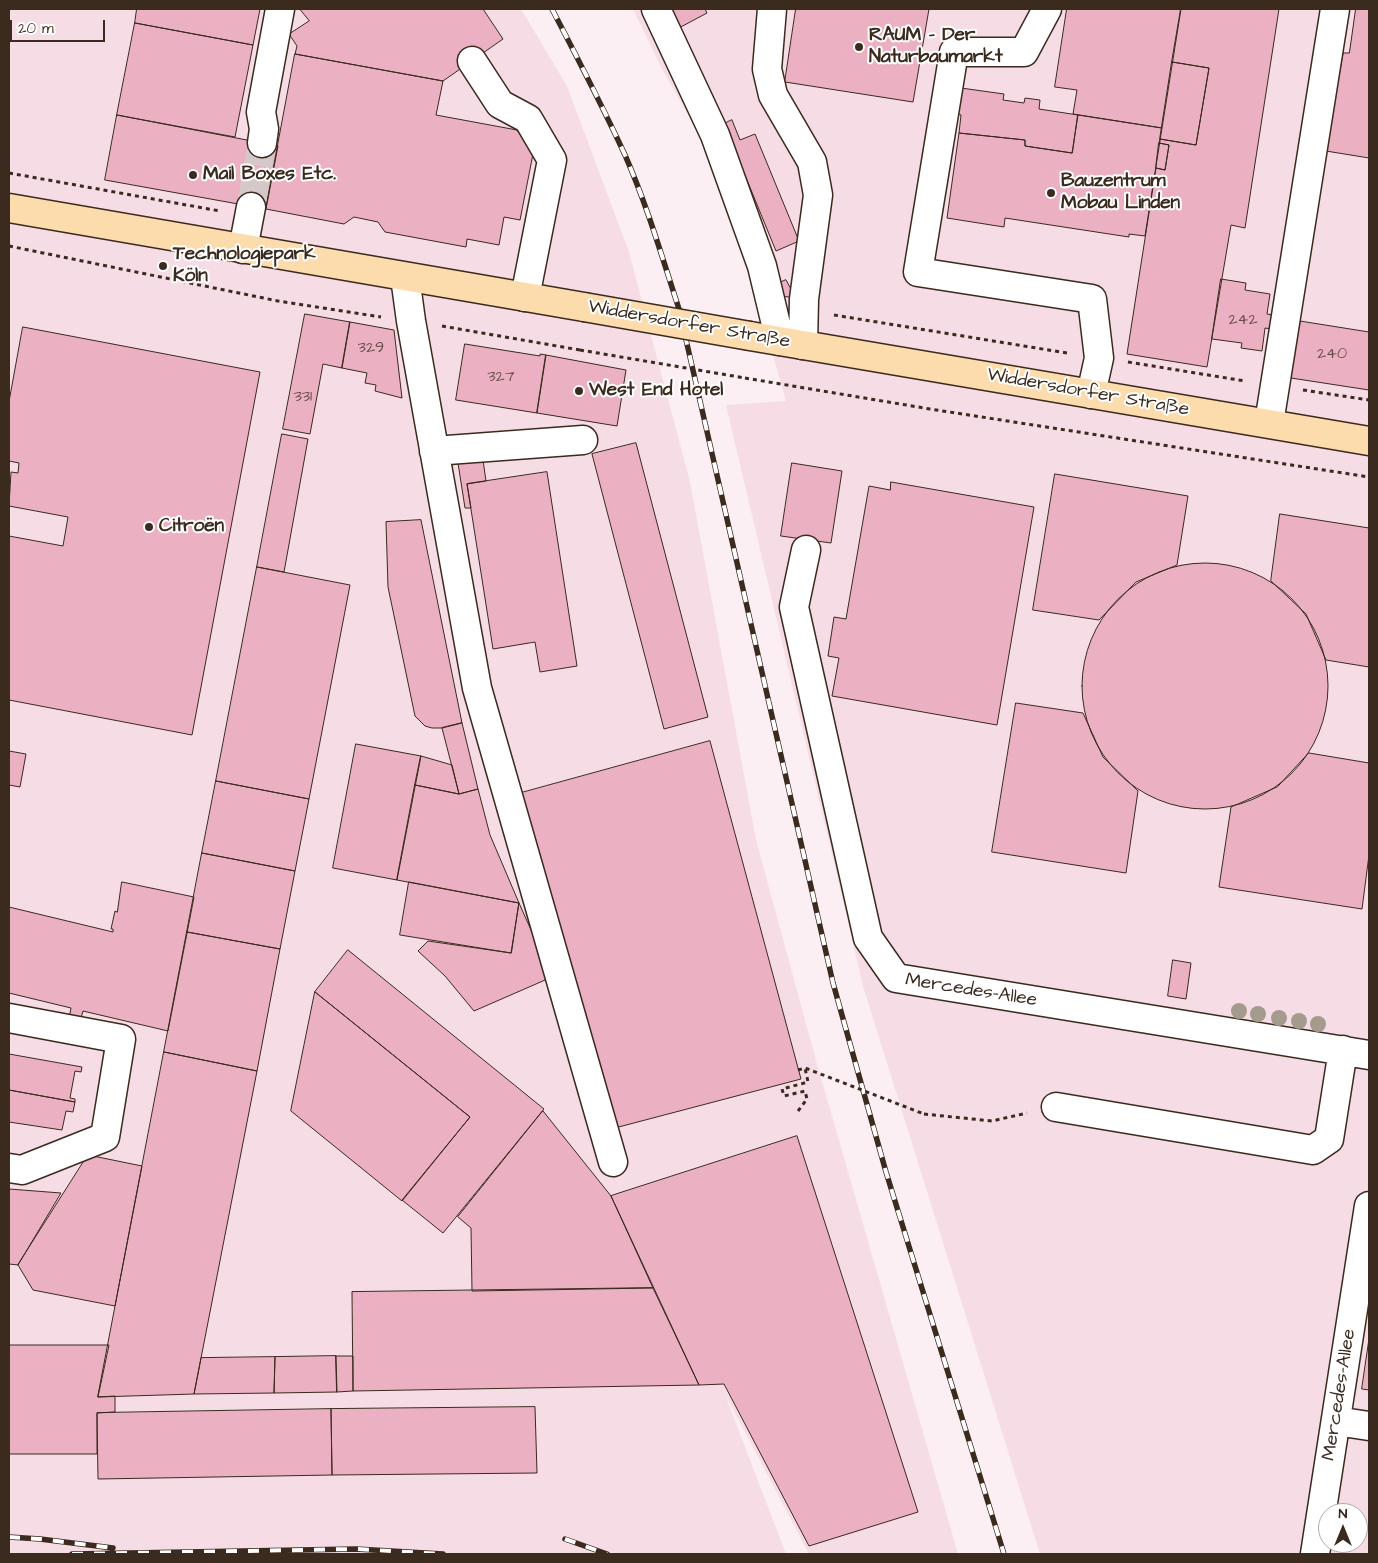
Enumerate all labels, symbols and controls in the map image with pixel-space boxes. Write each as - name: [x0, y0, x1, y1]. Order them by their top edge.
- scale bar: [12, 10, 108, 42]
- text: 20 m: [18, 18, 54, 39]
- place label: RAUM - Der Naturbaumarkt: [869, 25, 1003, 69]
- marker: RAUM - Der Naturbaumarkt: [853, 41, 865, 53]
- place label: Mail Boxes Etc.: [203, 164, 336, 186]
- marker: Mail Boxes Etc.: [187, 169, 199, 181]
- place label: Bauzentrum Mobau Linden: [1061, 171, 1180, 215]
- marker: Bauzentrum Mobau Linden: [1045, 187, 1057, 199]
- place label: Technologiepark Köln: [173, 244, 316, 288]
- marker: Technologiepark Köln: [157, 260, 169, 272]
- street label: Widdersdorfer Straße: [586, 296, 792, 354]
- house number: 242: [1228, 311, 1258, 331]
- house number: 329: [358, 339, 384, 359]
- house number: 240: [1317, 345, 1347, 365]
- street label: Widdersdorfer Straße: [985, 364, 1191, 422]
- house number: 327: [487, 368, 515, 388]
- place label: West End Hotel: [589, 380, 723, 402]
- marker: West End Hotel: [573, 385, 585, 397]
- house number: 331: [294, 388, 312, 408]
- place label: Citroën: [159, 516, 224, 538]
- marker: Citroën: [143, 521, 155, 533]
- street label: Mercedes-Allee: [904, 969, 1038, 1013]
- street label: Mercedes-Allee: [1318, 1328, 1362, 1462]
- north arrow: [1318, 1503, 1368, 1553]
- text: N: [1339, 1504, 1347, 1524]

